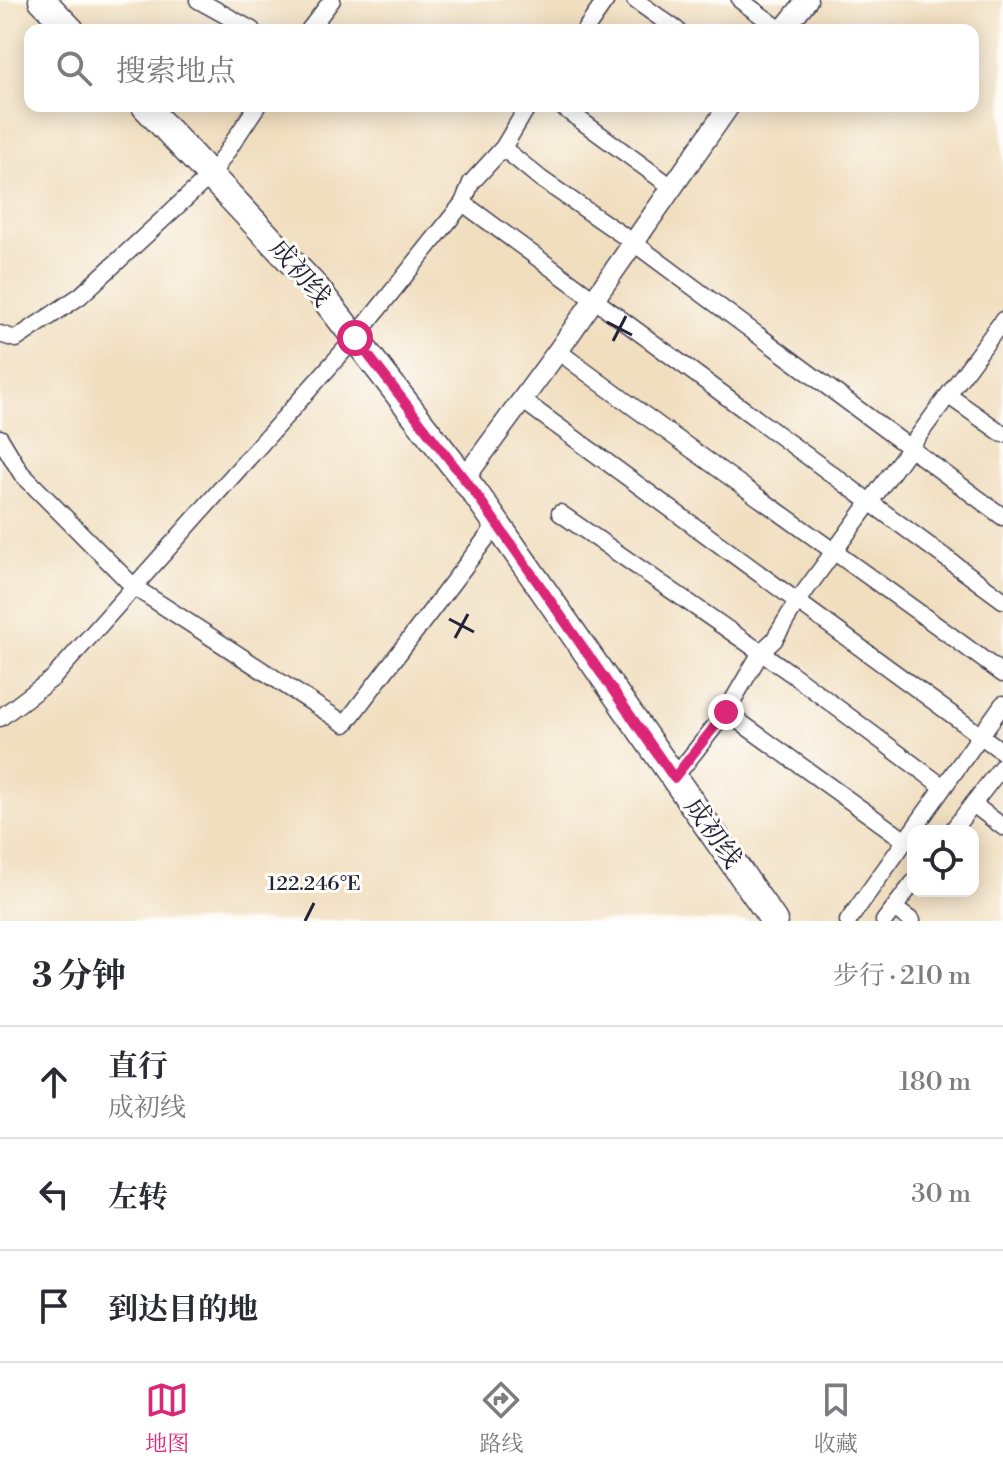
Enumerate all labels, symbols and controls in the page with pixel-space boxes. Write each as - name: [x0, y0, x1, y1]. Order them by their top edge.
- search box: [24, 24, 979, 112]
- icon: search: [52, 46, 96, 90]
- text: 搜索地点: [116, 53, 236, 91]
- street label: 成初线: [262, 233, 338, 313]
- route start: [337, 320, 373, 356]
- route end: [708, 694, 744, 730]
- street label: 成初线: [678, 792, 748, 874]
- map controls: [907, 825, 979, 897]
- button: locate: [907, 825, 979, 897]
- text: 122.246°E: [268, 872, 361, 897]
- text: 3 分钟: [32, 956, 126, 998]
- text: 步行 · 210 m: [833, 960, 971, 992]
- text: 直行: [108, 1048, 168, 1086]
- icon: ahead: [32, 1060, 76, 1104]
- text: 180 m: [899, 1066, 971, 1098]
- text: 成初线: [108, 1092, 186, 1124]
- icon: left: [32, 1172, 76, 1216]
- text: 30 m: [911, 1178, 971, 1210]
- text: 左转: [108, 1179, 168, 1217]
- icon: arrive: [32, 1284, 76, 1328]
- text: 到达目的地: [108, 1291, 258, 1329]
- tab: 地图: [145, 1378, 189, 1458]
- tab: 路线: [479, 1378, 524, 1458]
- tab: 收藏: [814, 1378, 858, 1458]

